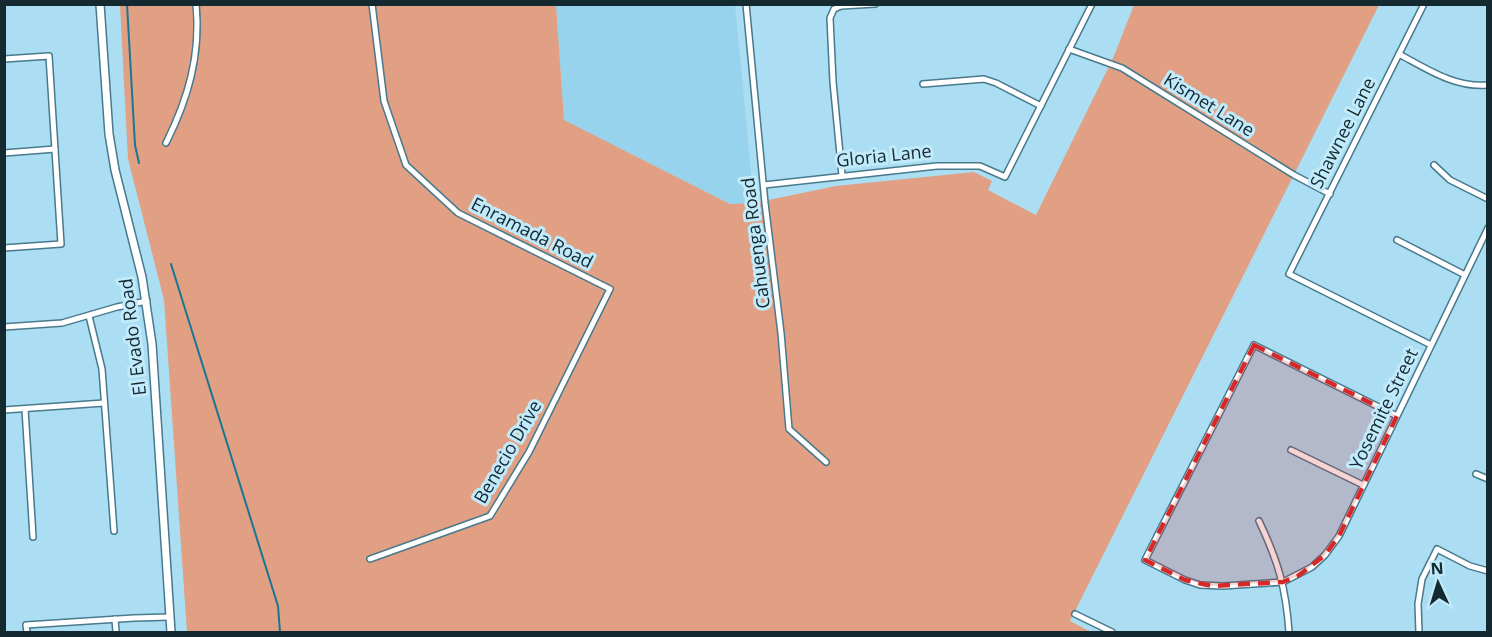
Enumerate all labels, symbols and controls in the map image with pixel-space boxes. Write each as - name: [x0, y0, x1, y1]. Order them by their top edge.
- street label: Kismet Lane: [1160, 67, 1259, 142]
- street label: Shawnee Lane: [1304, 73, 1380, 192]
- street label: Gloria Lane: [835, 138, 933, 172]
- street label: Cahuenga Road: [735, 176, 775, 310]
- street label: Enramada Road: [467, 191, 597, 273]
- street label: El Evado Road: [113, 277, 151, 397]
- street label: Yosemite Street: [1343, 344, 1423, 473]
- street label: Benecio Drive: [468, 395, 546, 508]
- north arrow: [1408, 553, 1468, 613]
- text: N: [1430, 557, 1444, 579]

